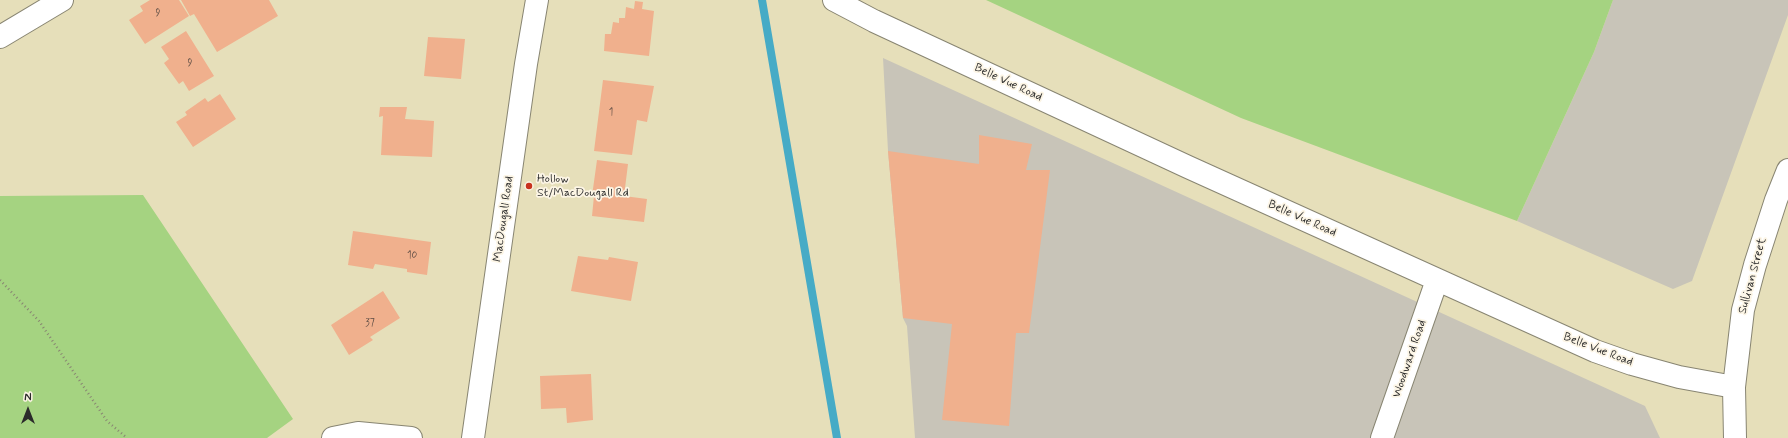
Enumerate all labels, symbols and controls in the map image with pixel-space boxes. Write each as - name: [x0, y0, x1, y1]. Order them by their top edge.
- house number: 9: [156, 8, 160, 20]
- house number: 9: [188, 58, 192, 70]
- street label: Belle Vue Road: [972, 61, 1044, 105]
- house number: 1: [609, 107, 613, 119]
- place label: Hollow St/MacDougall Rd: [537, 172, 629, 200]
- street label: MacDougall Road: [491, 175, 517, 263]
- marker: Hollow St/MacDougall Rd: [524, 181, 534, 191]
- street label: Belle Vue Road: [1266, 198, 1338, 240]
- street label: Sullivan Street: [1736, 236, 1770, 316]
- house number: 10: [407, 250, 417, 262]
- house number: 37: [365, 318, 375, 330]
- street label: Woodward Road: [1390, 318, 1430, 400]
- street label: Belle Vue Road: [1561, 330, 1635, 370]
- north arrow: [8, 390, 48, 430]
- text: N: [24, 391, 32, 405]

